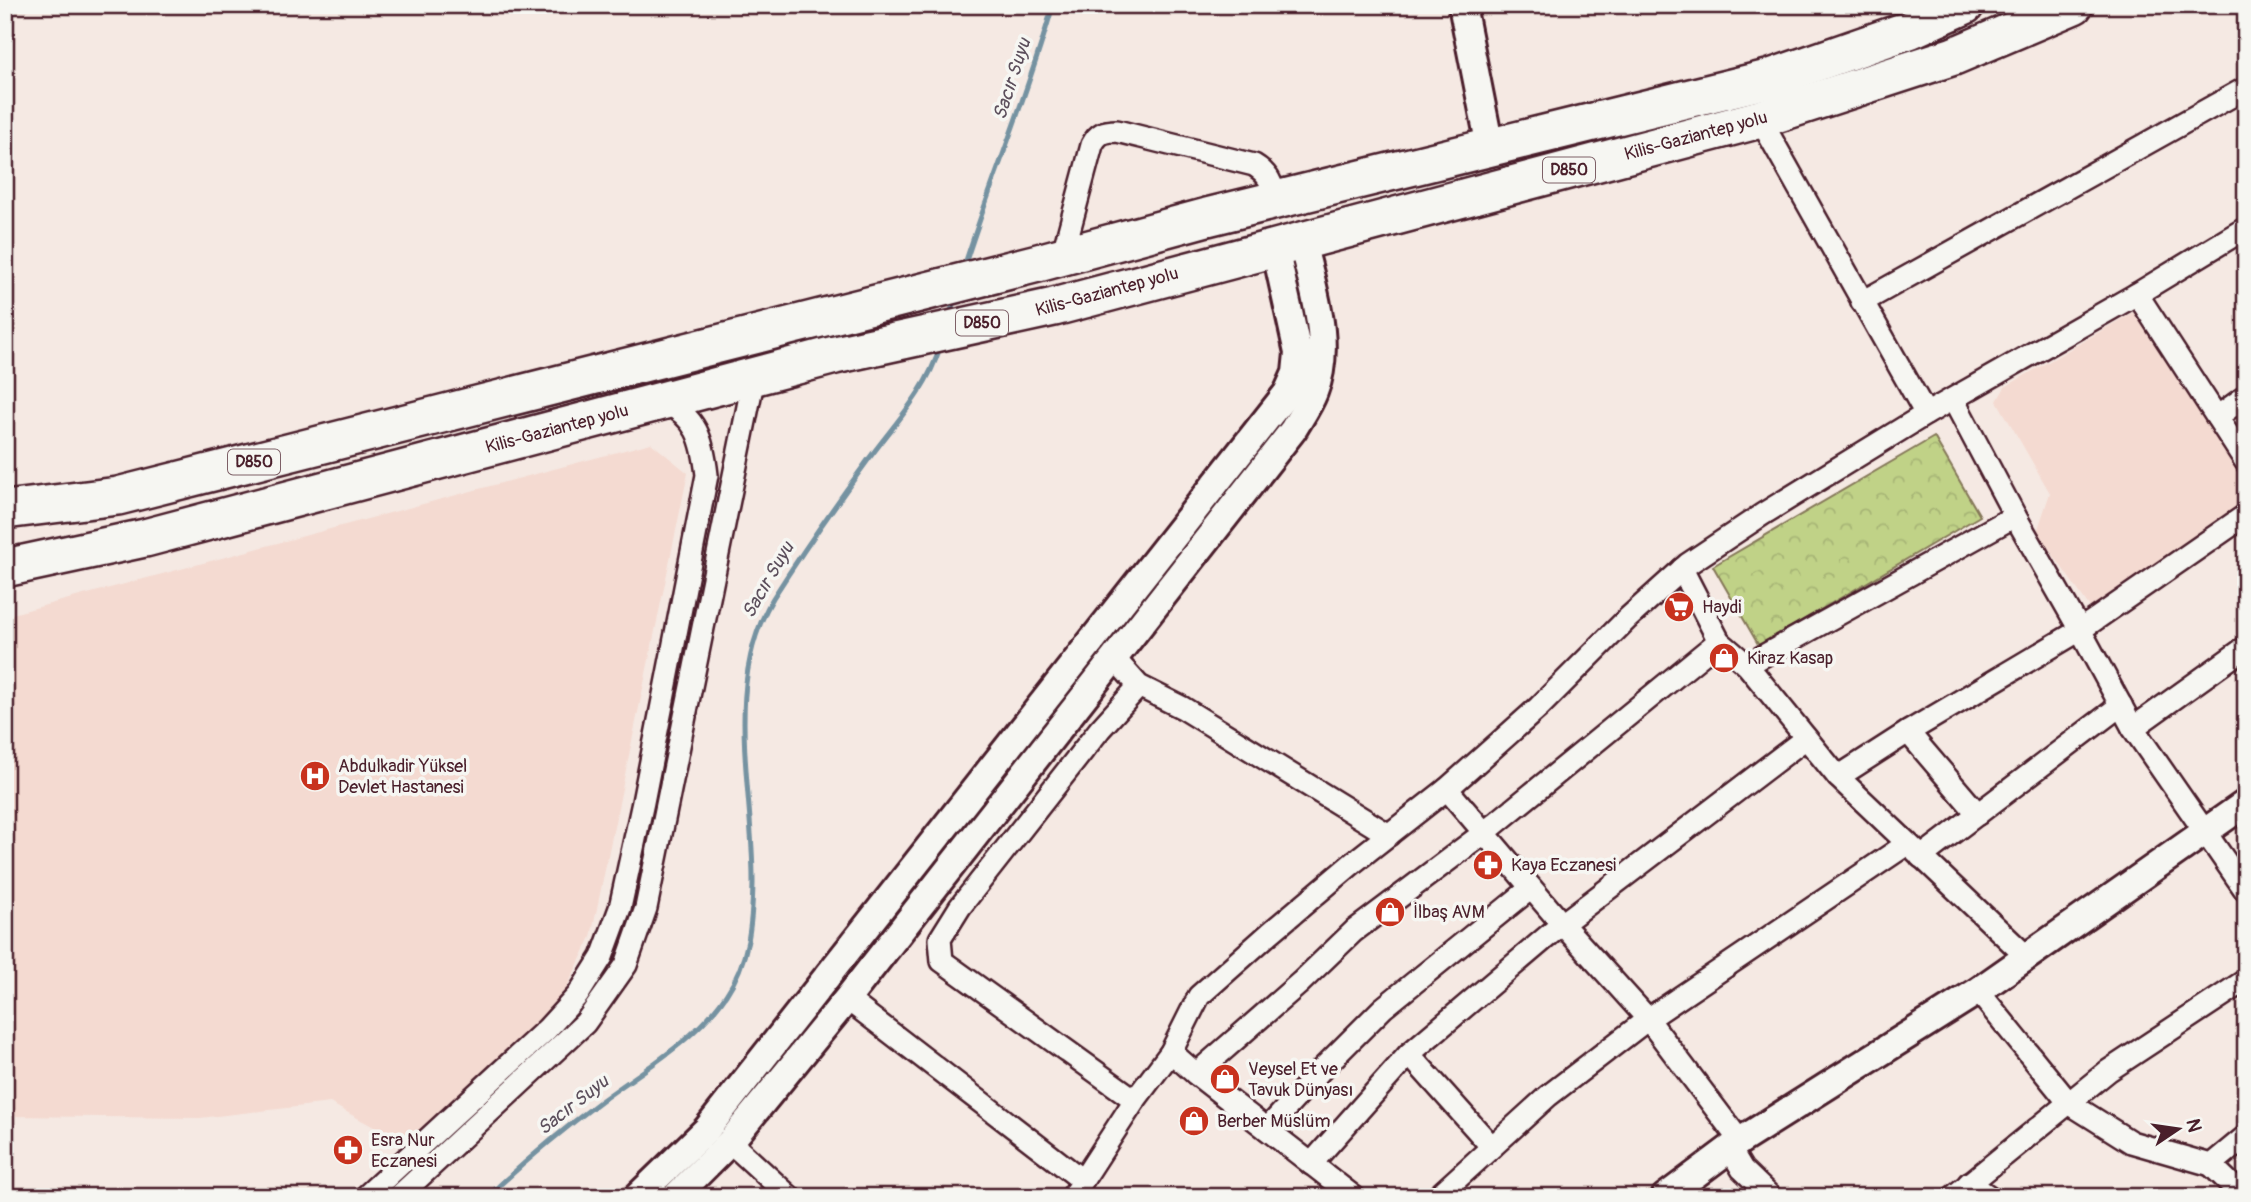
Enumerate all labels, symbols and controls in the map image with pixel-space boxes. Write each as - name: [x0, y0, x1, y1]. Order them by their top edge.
- water label: Sacır Suyu: [988, 34, 1037, 123]
- street label: Kilis-Gaziantep yolu: [1622, 106, 1770, 166]
- road number: D850: [1543, 158, 1595, 182]
- street label: Kilis-Gaziantep yolu: [1033, 262, 1181, 322]
- road number: D850: [956, 310, 1008, 336]
- street label: Kilis-Gaziantep yolu: [483, 399, 631, 459]
- road number: D850: [228, 449, 280, 475]
- water label: Sacır Suyu: [737, 536, 800, 622]
- supermarket icon: Haydi: [1662, 590, 1696, 624]
- place label: Haydi: [1702, 596, 1741, 619]
- shop icon: Kiraz Kasap: [1707, 641, 1741, 675]
- place label: Kiraz Kasap: [1747, 647, 1833, 670]
- place label: Abdulkadir Yüksel Devlet Hastanesi: [338, 755, 467, 799]
- hospital icon: Abdulkadir Yüksel Devlet Hastanesi: [298, 759, 332, 793]
- pharmacy icon: Kaya Eczanesi: [1471, 848, 1505, 882]
- place label: Kaya Eczanesi: [1511, 854, 1616, 877]
- shop icon: İlbaş AVM: [1373, 895, 1407, 929]
- place label: İlbaş AVM: [1413, 901, 1485, 924]
- place label: Veysel Et ve Tavuk Dünyası: [1248, 1058, 1353, 1102]
- shop icon: Veysel Et ve Tavuk Dünyası: [1208, 1062, 1242, 1096]
- water label: Sacır Suyu: [533, 1069, 615, 1140]
- north arrow: [2142, 1094, 2212, 1164]
- shop icon: Berber Müslüm: [1177, 1104, 1211, 1138]
- place label: Berber Müslüm: [1217, 1110, 1330, 1133]
- text: N: [2180, 1116, 2207, 1135]
- place label: Esra Nur Eczanesi: [371, 1129, 437, 1173]
- pharmacy icon: Esra Nur Eczanesi: [331, 1133, 365, 1167]

